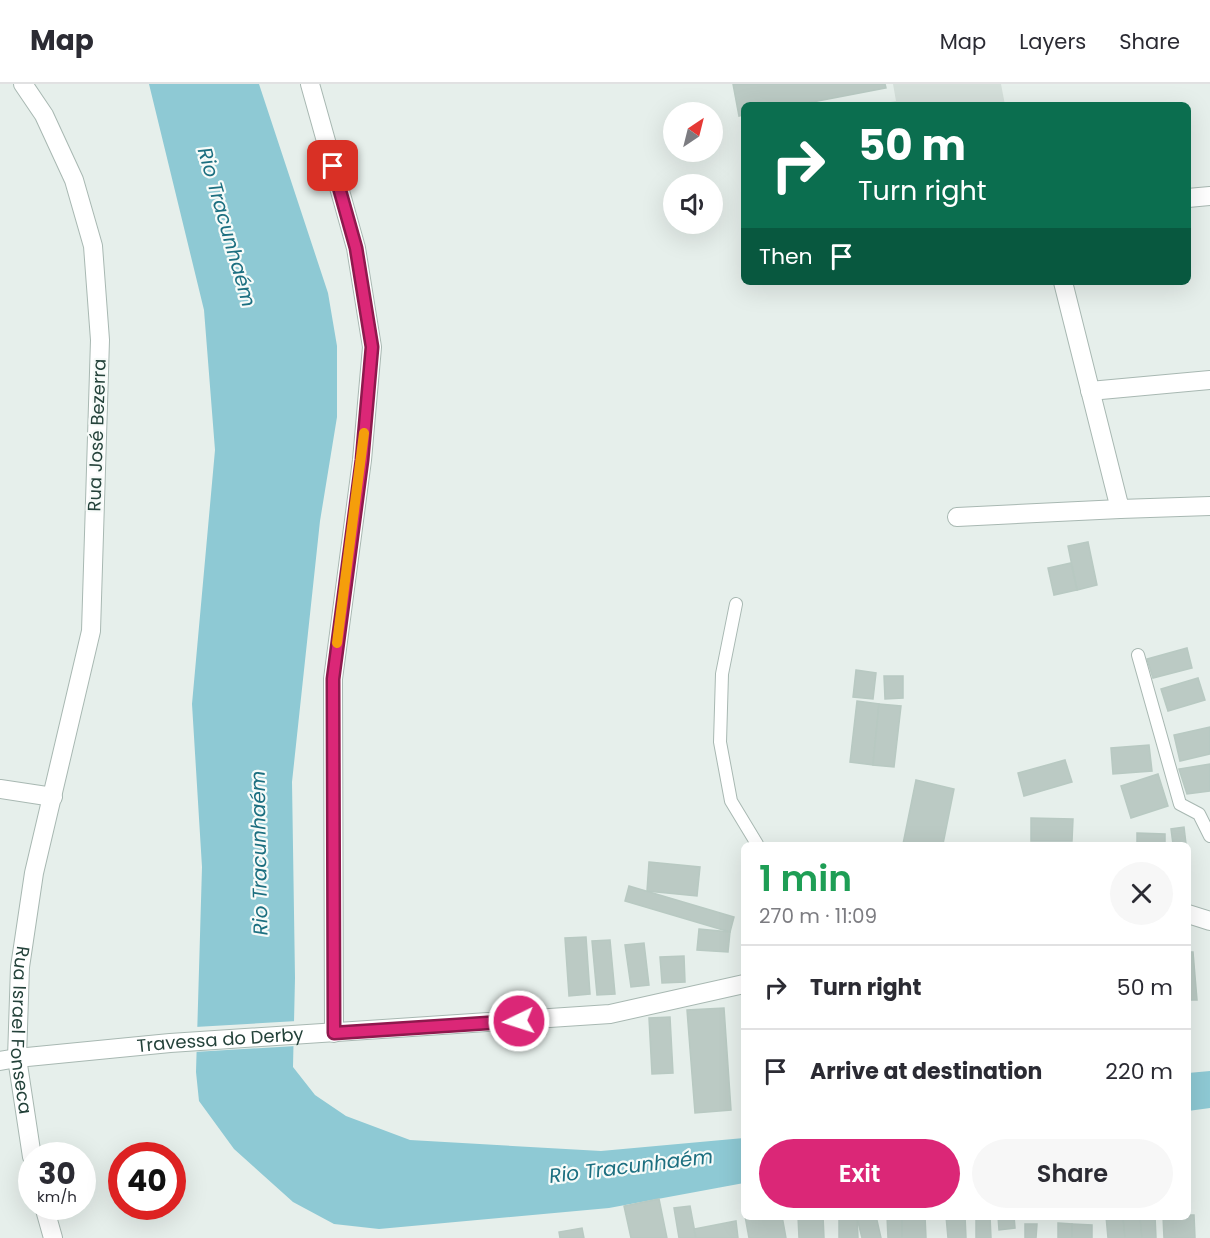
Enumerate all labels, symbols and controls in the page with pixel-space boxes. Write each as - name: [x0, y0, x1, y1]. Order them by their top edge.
- text: Map: [30, 21, 94, 60]
- text: Map: [940, 27, 986, 56]
- text: Layers: [1019, 27, 1086, 56]
- text: Share: [1119, 27, 1180, 56]
- north arrow: [663, 102, 723, 162]
- map controls: [663, 102, 723, 234]
- text: 50 m: [858, 116, 966, 175]
- icon: right: [759, 126, 837, 204]
- pin: [307, 140, 358, 191]
- water label: Rio Tracunhaém: [191, 144, 263, 310]
- icon: arrive: [316, 149, 349, 182]
- text: Turn right: [858, 172, 987, 209]
- button: sound: [663, 174, 723, 234]
- icon: arrive: [825, 240, 858, 273]
- text: Then: [759, 241, 813, 272]
- street label: Rua José Bezerra: [81, 358, 112, 512]
- water label: Rio Tracunhaém: [244, 770, 274, 936]
- text: 1 min: [759, 853, 852, 904]
- button: close: [1110, 862, 1173, 925]
- text: 270 m · 11:09: [759, 902, 877, 930]
- street label: Rua Israel Fonseca: [5, 944, 38, 1116]
- icon: right: [759, 971, 792, 1004]
- text: Turn right: [810, 972, 921, 1003]
- text: 50 m: [1117, 972, 1173, 1003]
- position arrow: [487, 989, 551, 1053]
- street label: Travessa do Derby: [136, 1021, 304, 1058]
- icon: arrive: [759, 1055, 792, 1088]
- text: Arrive at destination: [810, 1056, 1042, 1087]
- text: 220 m: [1105, 1056, 1173, 1087]
- button: Exit: [759, 1139, 960, 1208]
- button: Share: [972, 1139, 1173, 1208]
- speed limit sign: 40: [108, 1142, 186, 1220]
- water label: Rio Tracunhaém: [548, 1142, 714, 1190]
- text: 30: [38, 1152, 76, 1195]
- text: km/h: [37, 1186, 77, 1207]

